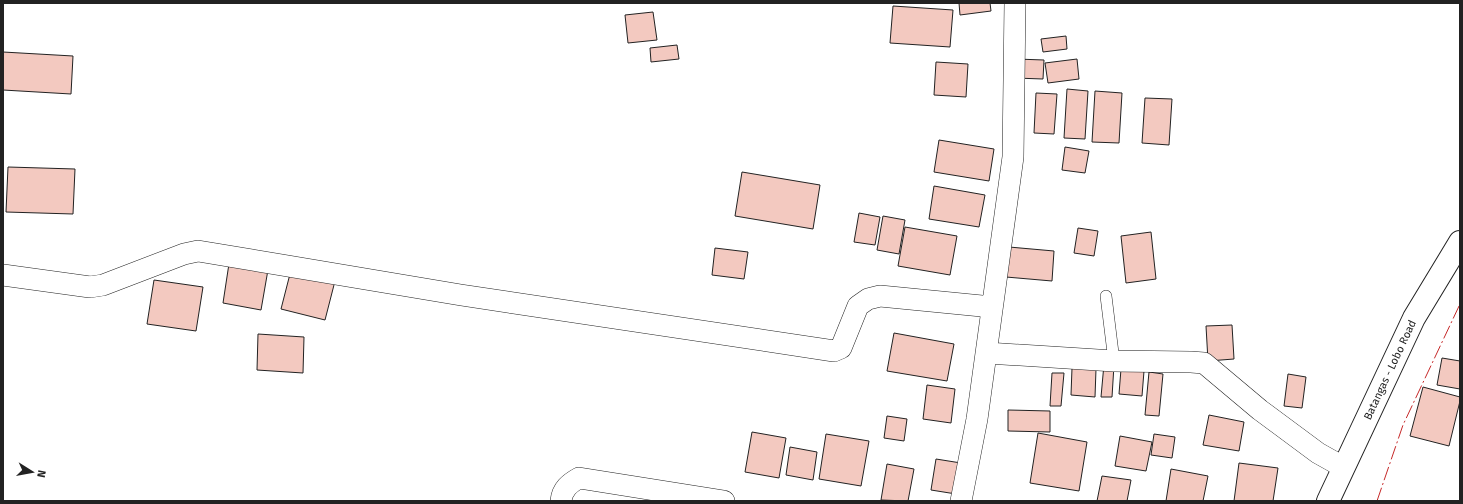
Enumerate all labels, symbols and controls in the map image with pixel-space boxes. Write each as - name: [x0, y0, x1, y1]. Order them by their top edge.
- street label: Batangas - Lobo Road: [1361, 318, 1419, 422]
- north arrow: [12, 452, 52, 492]
- text: N: [34, 469, 48, 479]

